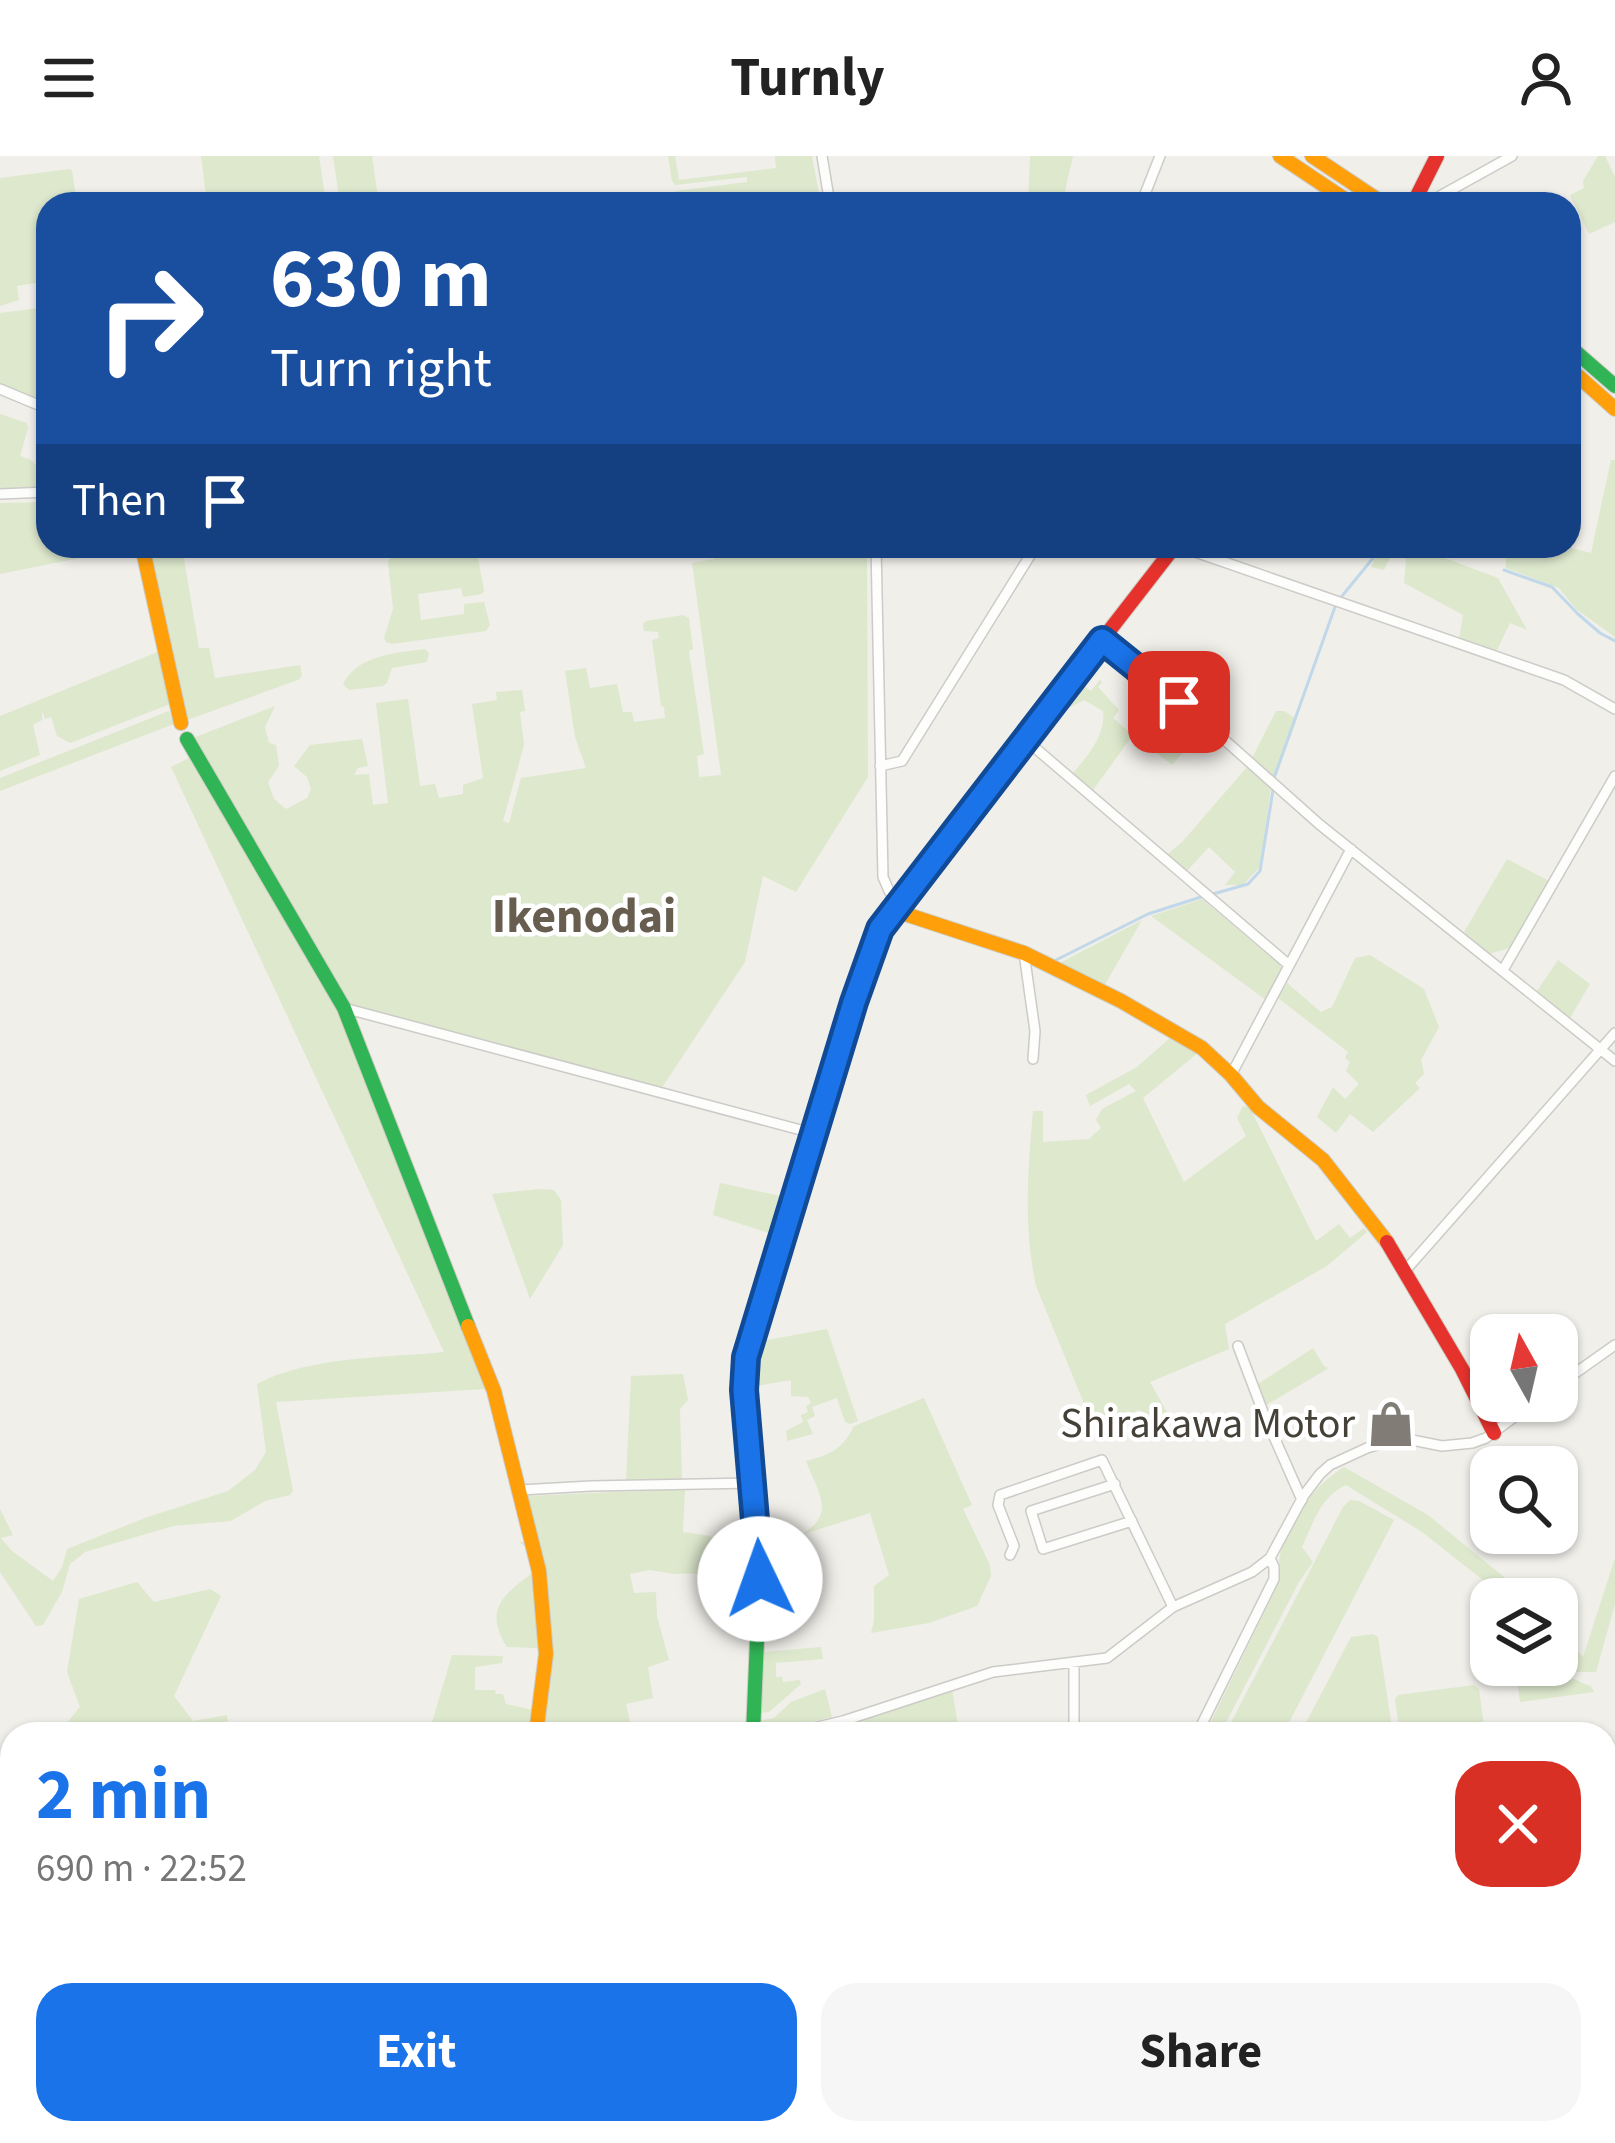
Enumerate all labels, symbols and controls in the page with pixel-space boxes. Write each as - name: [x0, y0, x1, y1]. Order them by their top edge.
- text: Turnly: [730, 40, 885, 117]
- icon: menu: [36, 45, 102, 111]
- icon: person: [1513, 45, 1579, 111]
- text: 630 m: [270, 220, 492, 340]
- icon: right: [72, 240, 228, 396]
- text: Turn right: [270, 331, 492, 408]
- icon: arrive: [192, 468, 258, 534]
- text: Then: [72, 469, 168, 533]
- pin: [1128, 651, 1230, 753]
- icon: arrive: [1146, 669, 1212, 735]
- district label: Ikenodai: [492, 883, 676, 951]
- north arrow: [1470, 1314, 1578, 1422]
- map controls: [1470, 1314, 1578, 1686]
- place label: Shirakawa Motor: [1060, 1394, 1355, 1454]
- shop icon: Shirakawa Motor: [1366, 1399, 1416, 1449]
- button: search: [1470, 1446, 1578, 1554]
- position arrow: [697, 1516, 823, 1642]
- button: layers: [1470, 1578, 1578, 1686]
- text: 2 min: [36, 1744, 211, 1847]
- button: close: [1455, 1761, 1581, 1887]
- text: 690 m · 22:52: [36, 1841, 247, 1897]
- button: Exit: [36, 1983, 797, 2121]
- button: Share: [821, 1983, 1581, 2121]

